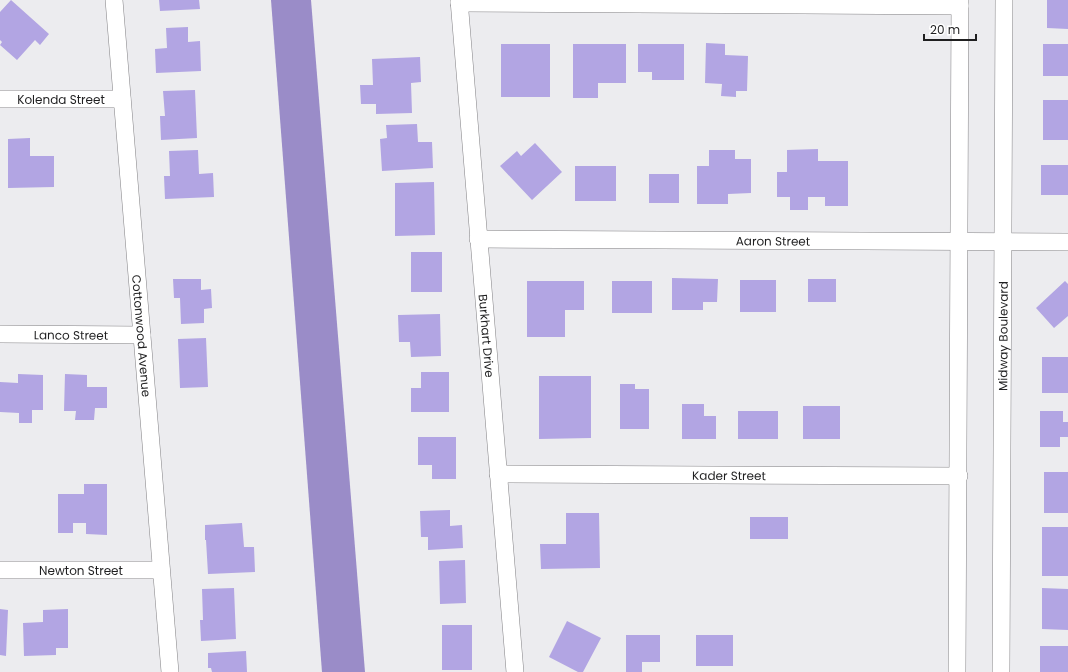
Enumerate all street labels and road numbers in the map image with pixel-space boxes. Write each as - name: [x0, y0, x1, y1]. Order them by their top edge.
- street label: Kolenda Street: [17, 91, 105, 108]
- street label: Aaron Street: [736, 232, 810, 249]
- street label: Cottonwood Avenue: [128, 274, 156, 398]
- street label: Midway Boulevard: [994, 281, 1011, 391]
- street label: Burkhart Drive: [475, 293, 499, 378]
- street label: Lanco Street: [34, 326, 108, 343]
- street label: Kader Street: [692, 466, 766, 484]
- street label: Newton Street: [39, 562, 123, 579]

